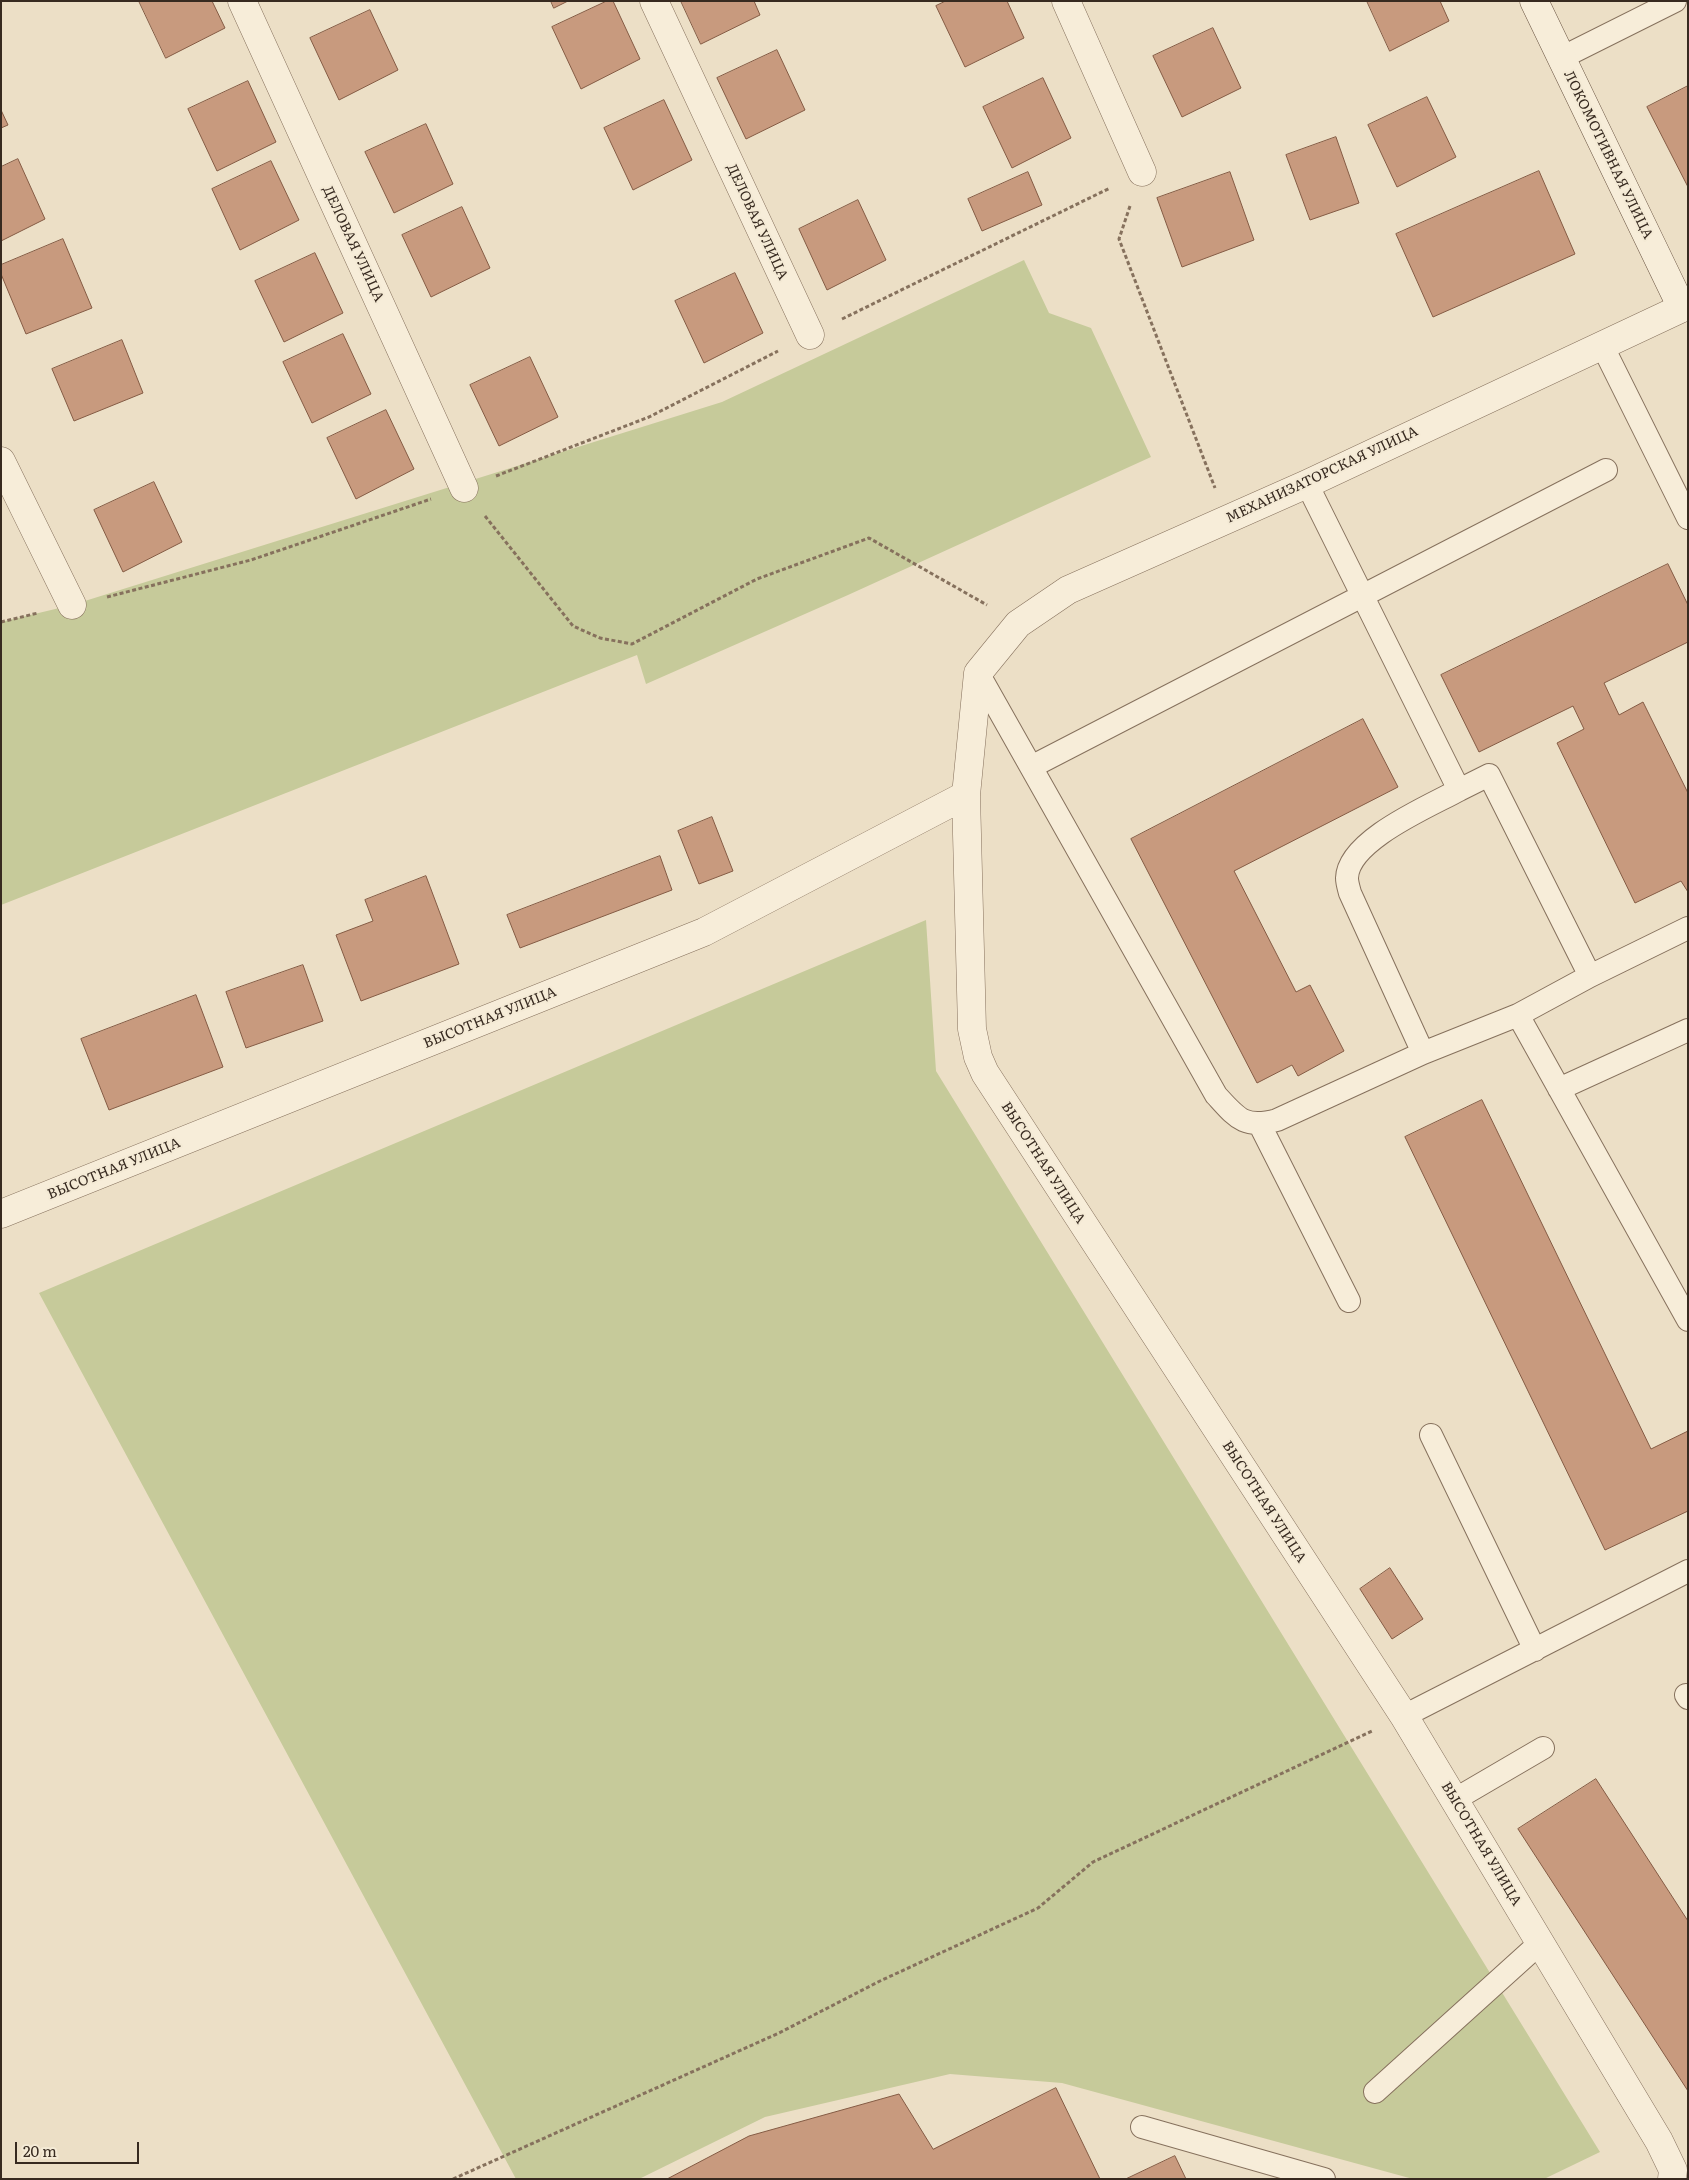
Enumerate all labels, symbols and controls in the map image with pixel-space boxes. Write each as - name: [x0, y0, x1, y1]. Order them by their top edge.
- street label: ЛОКОМОТИВНАЯ УЛИЦА: [1560, 68, 1656, 242]
- street label: ДЕЛОВАЯ УЛИЦА: [723, 161, 791, 283]
- street label: ДЕЛОВАЯ УЛИЦА: [319, 183, 387, 305]
- street label: МЕХАНИЗАТОРСКАЯ УЛИЦА: [1223, 423, 1421, 527]
- street label: ВЫСОТНАЯ УЛИЦА: [421, 984, 559, 1052]
- street label: ВЫСОТНАЯ УЛИЦА: [997, 1099, 1089, 1227]
- street label: ВЫСОТНАЯ УЛИЦА: [45, 1135, 183, 1203]
- street label: ВЫСОТНАЯ УЛИЦА: [1218, 1438, 1310, 1566]
- street label: ВЫСОТНАЯ УЛИЦА: [1437, 1779, 1525, 1909]
- scale bar: [18, 2132, 141, 2164]
- text: 20 m: [23, 2139, 57, 2162]

